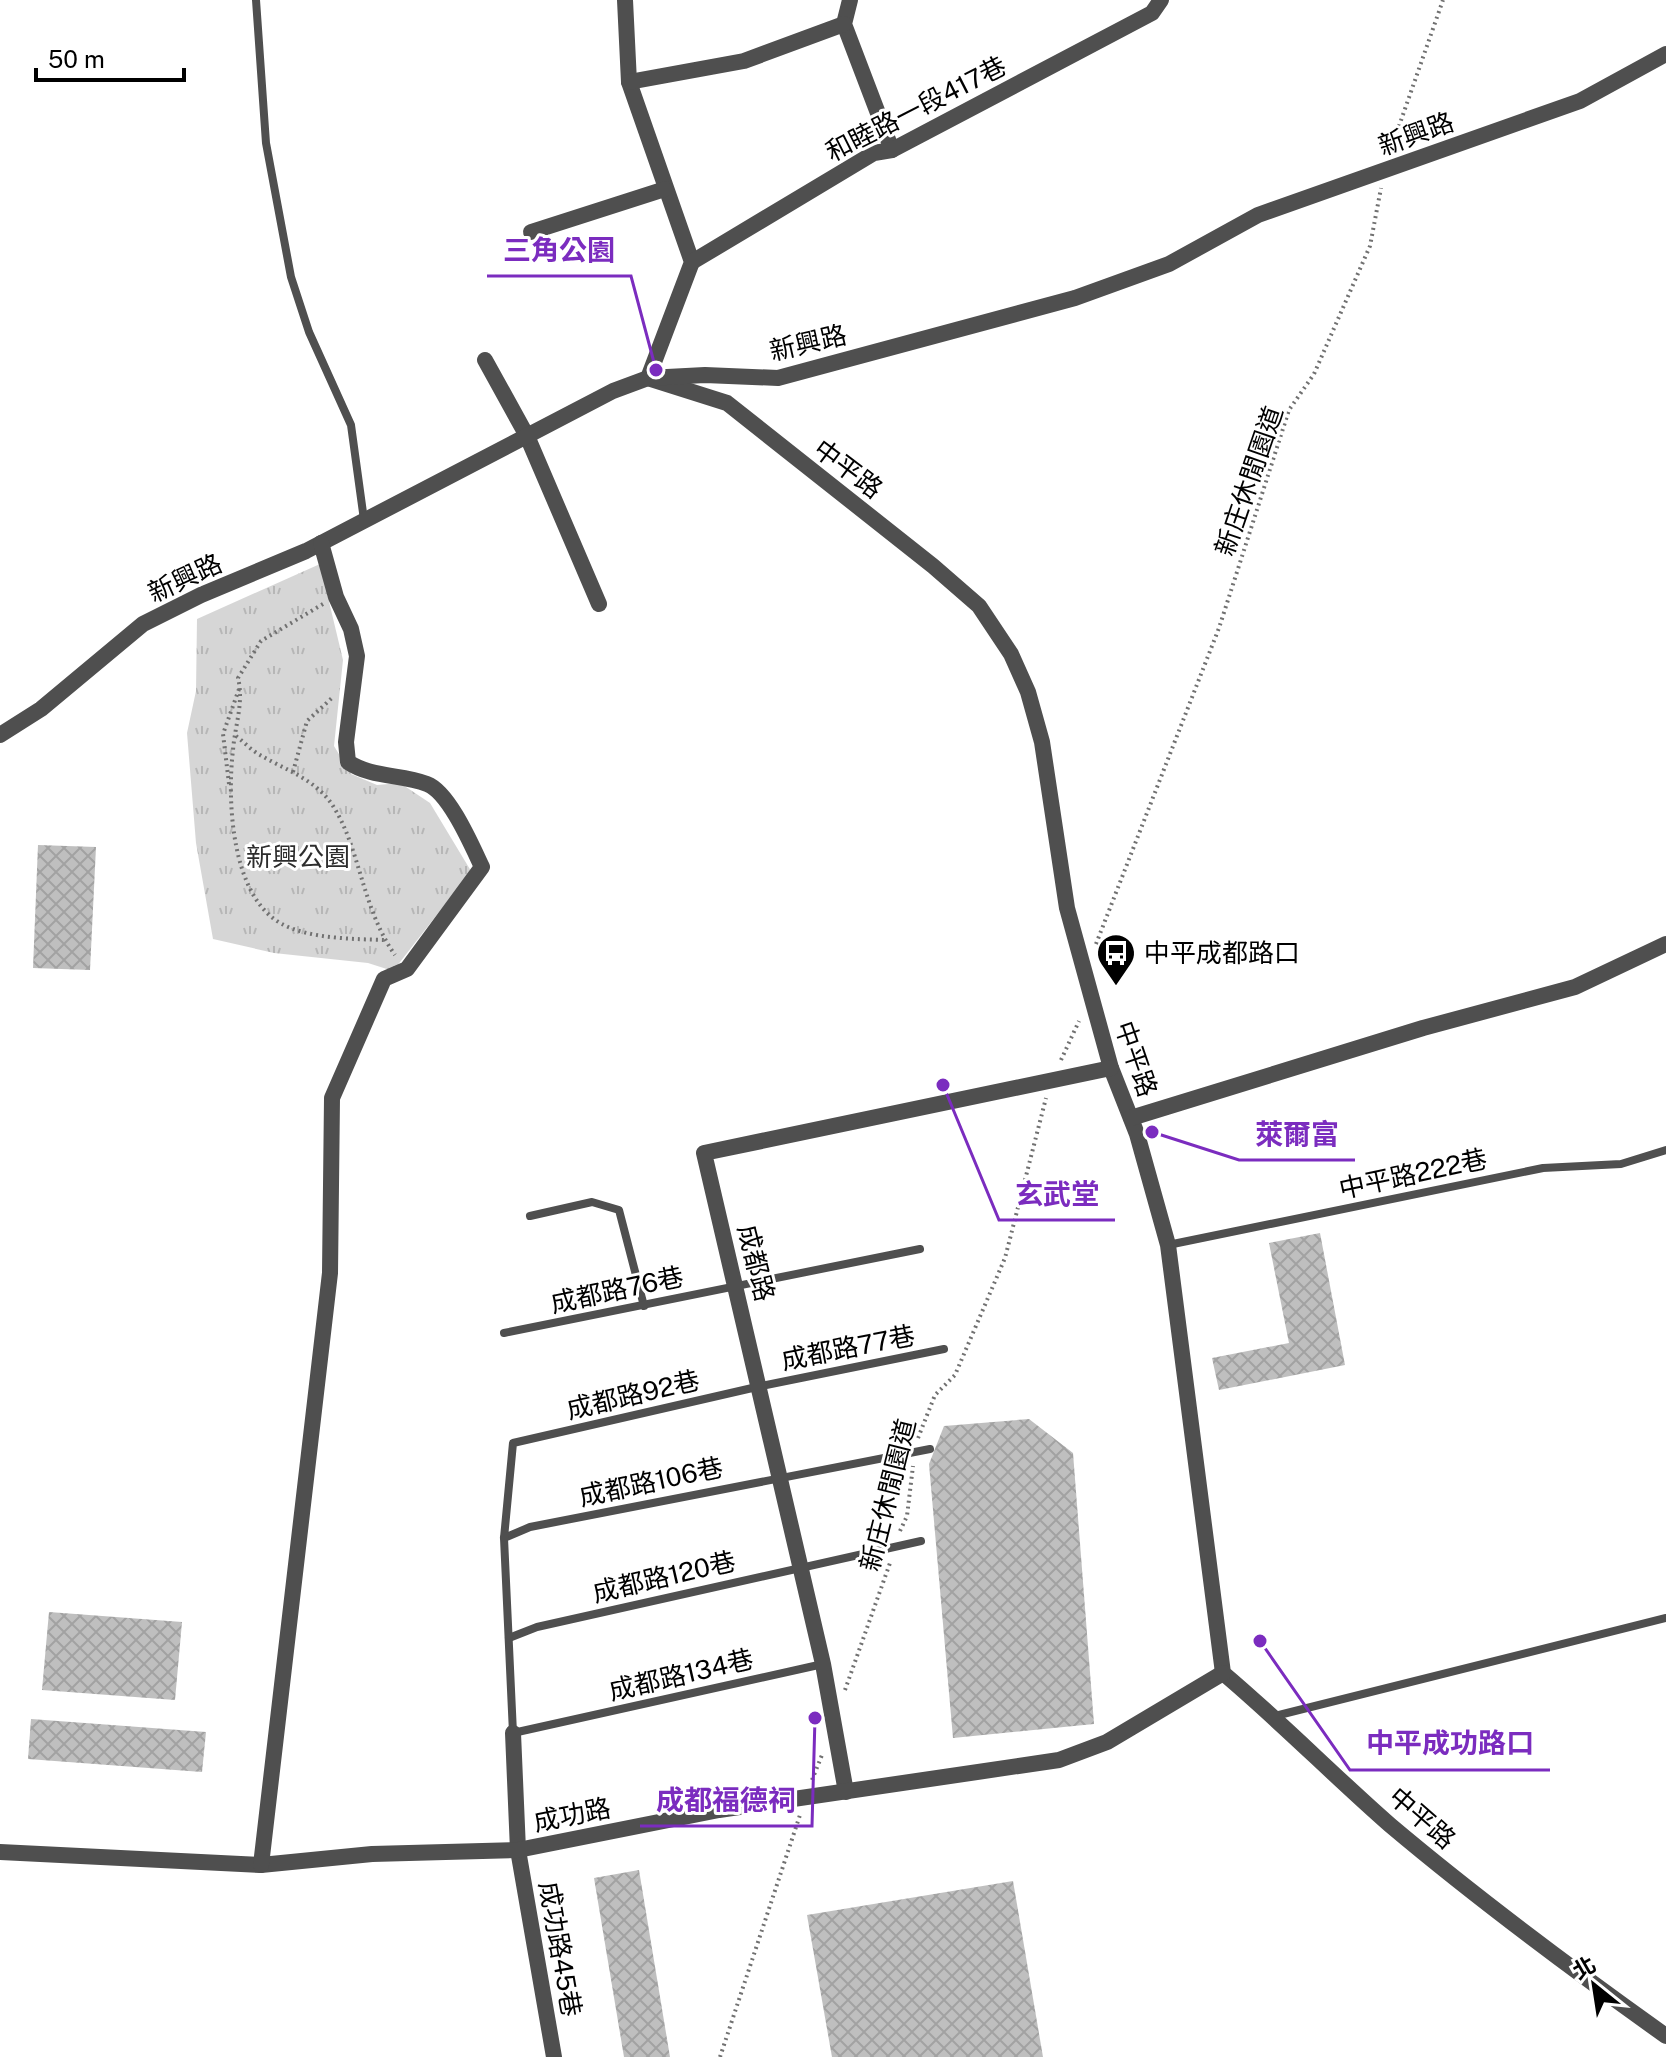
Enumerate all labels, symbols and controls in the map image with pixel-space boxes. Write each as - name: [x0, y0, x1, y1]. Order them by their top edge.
- scale bar: [36, 32, 184, 82]
- text: 50 m: [48, 45, 105, 73]
- street label: 和睦路一段417巷: [820, 50, 1011, 167]
- street label: 新興路: [1374, 106, 1458, 161]
- callout: 三角公園: [487, 224, 631, 276]
- text: 三角公園: [503, 233, 615, 266]
- street label: 新興路: [766, 319, 849, 366]
- street label: 新庄休閒園道: [1208, 402, 1289, 560]
- street label: 中平路: [808, 433, 889, 504]
- street label: 新興路: [143, 547, 227, 608]
- park label: 新興公園: [246, 841, 350, 872]
- bus stop icon: 中平成都路口: [1095, 932, 1137, 987]
- place label: 中平成都路口: [1144, 937, 1300, 968]
- street label: 中平路: [1109, 1017, 1164, 1101]
- callout: 萊爾富: [1239, 1108, 1355, 1160]
- text: 萊爾富: [1255, 1117, 1339, 1150]
- street label: 中平路222巷: [1336, 1143, 1490, 1204]
- callout: 玄武堂: [999, 1168, 1115, 1220]
- text: 玄武堂: [1015, 1177, 1099, 1210]
- street label: 成都路: [732, 1221, 781, 1304]
- street label: 成都路76巷: [548, 1260, 686, 1319]
- street label: 成都路77巷: [778, 1319, 917, 1376]
- street label: 成都路92巷: [563, 1364, 703, 1425]
- street label: 新庄休閒園道: [854, 1415, 921, 1574]
- street label: 成都路106巷: [576, 1451, 726, 1512]
- street label: 成都路120巷: [589, 1545, 739, 1608]
- street label: 成都路134巷: [606, 1643, 756, 1706]
- callout: 中平成功路口: [1350, 1718, 1550, 1770]
- text: 中平成功路口: [1366, 1726, 1534, 1759]
- callout: 成都福德祠: [640, 1774, 812, 1826]
- street label: 中平路: [1383, 1780, 1462, 1855]
- text: 成都福德祠: [656, 1783, 796, 1816]
- street label: 成功路: [531, 1792, 613, 1837]
- street label: 成功路45巷: [533, 1879, 588, 2019]
- north arrow: [1554, 1945, 1634, 2025]
- text: 北: [1568, 1951, 1600, 1984]

